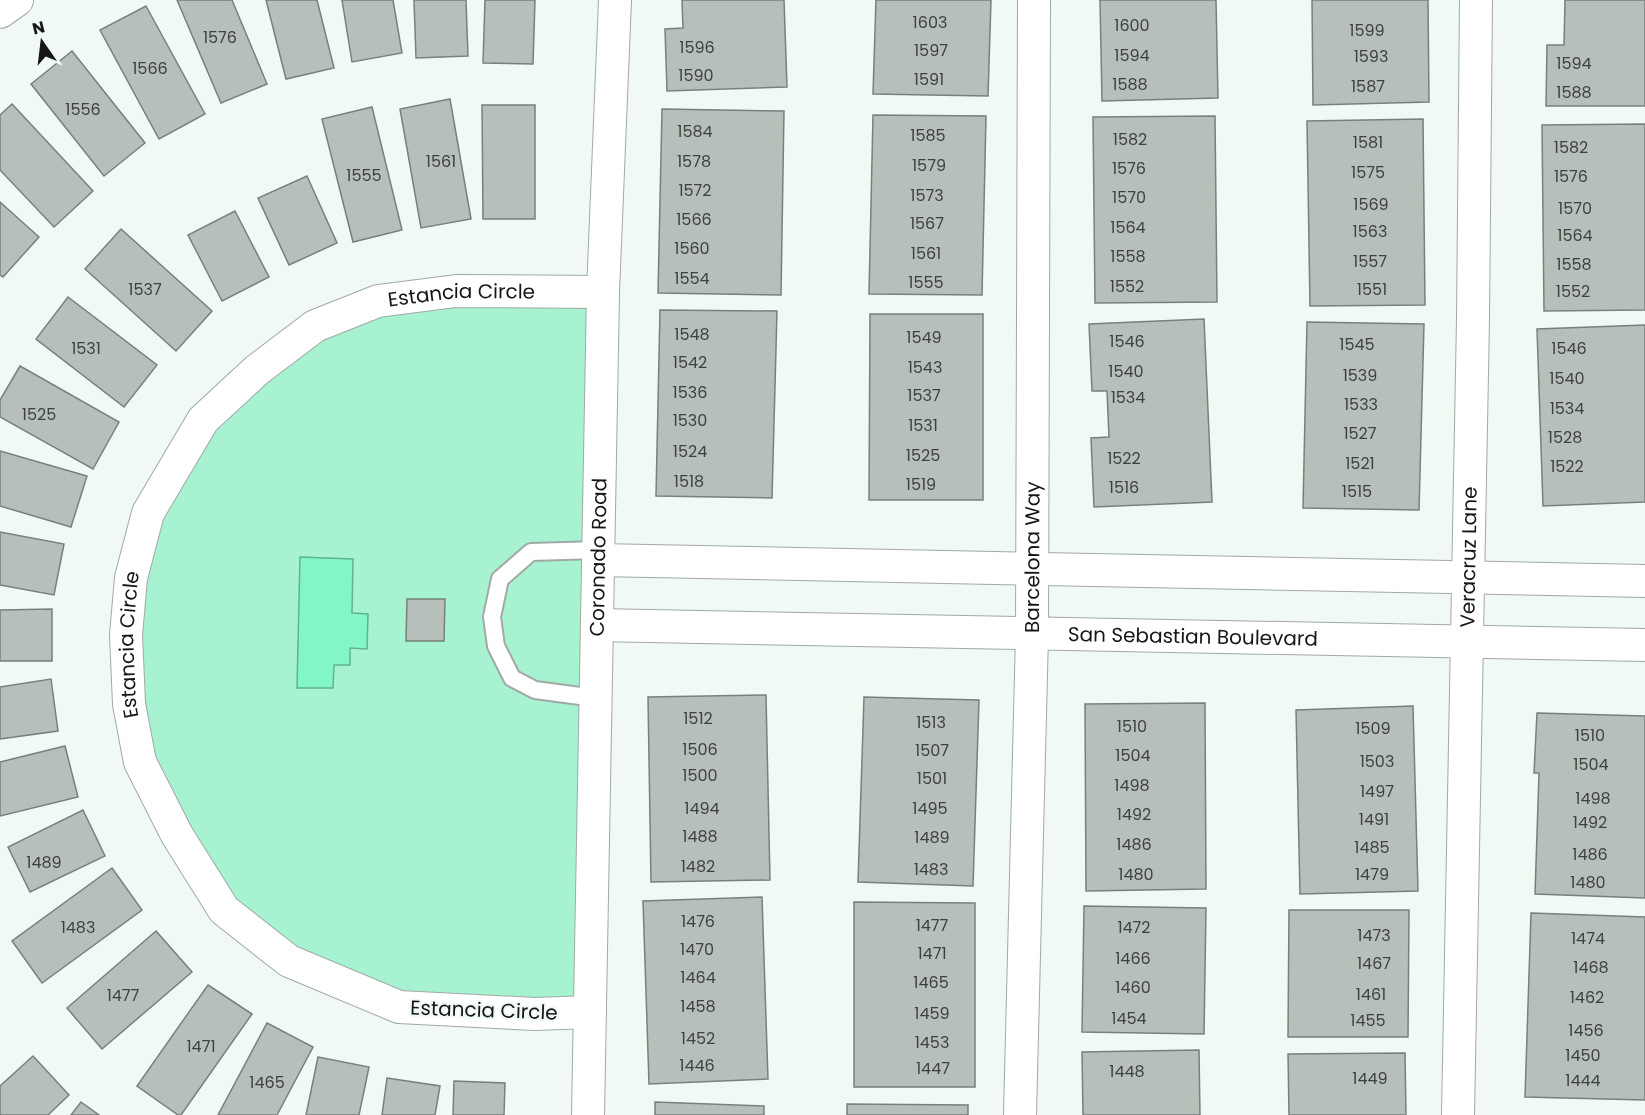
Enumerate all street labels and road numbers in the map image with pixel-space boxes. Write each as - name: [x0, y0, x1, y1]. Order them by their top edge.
- street label: Estancia Circle: [386, 277, 535, 314]
- street label: Coronado Road: [583, 478, 614, 637]
- street label: Barcelona Way: [1018, 481, 1046, 633]
- street label: Veracruz Lane: [1453, 486, 1484, 628]
- street label: Estancia Circle: [112, 568, 146, 721]
- street label: San Sebastian Boulevard: [1068, 620, 1318, 653]
- street label: Estancia Circle: [410, 993, 558, 1027]

